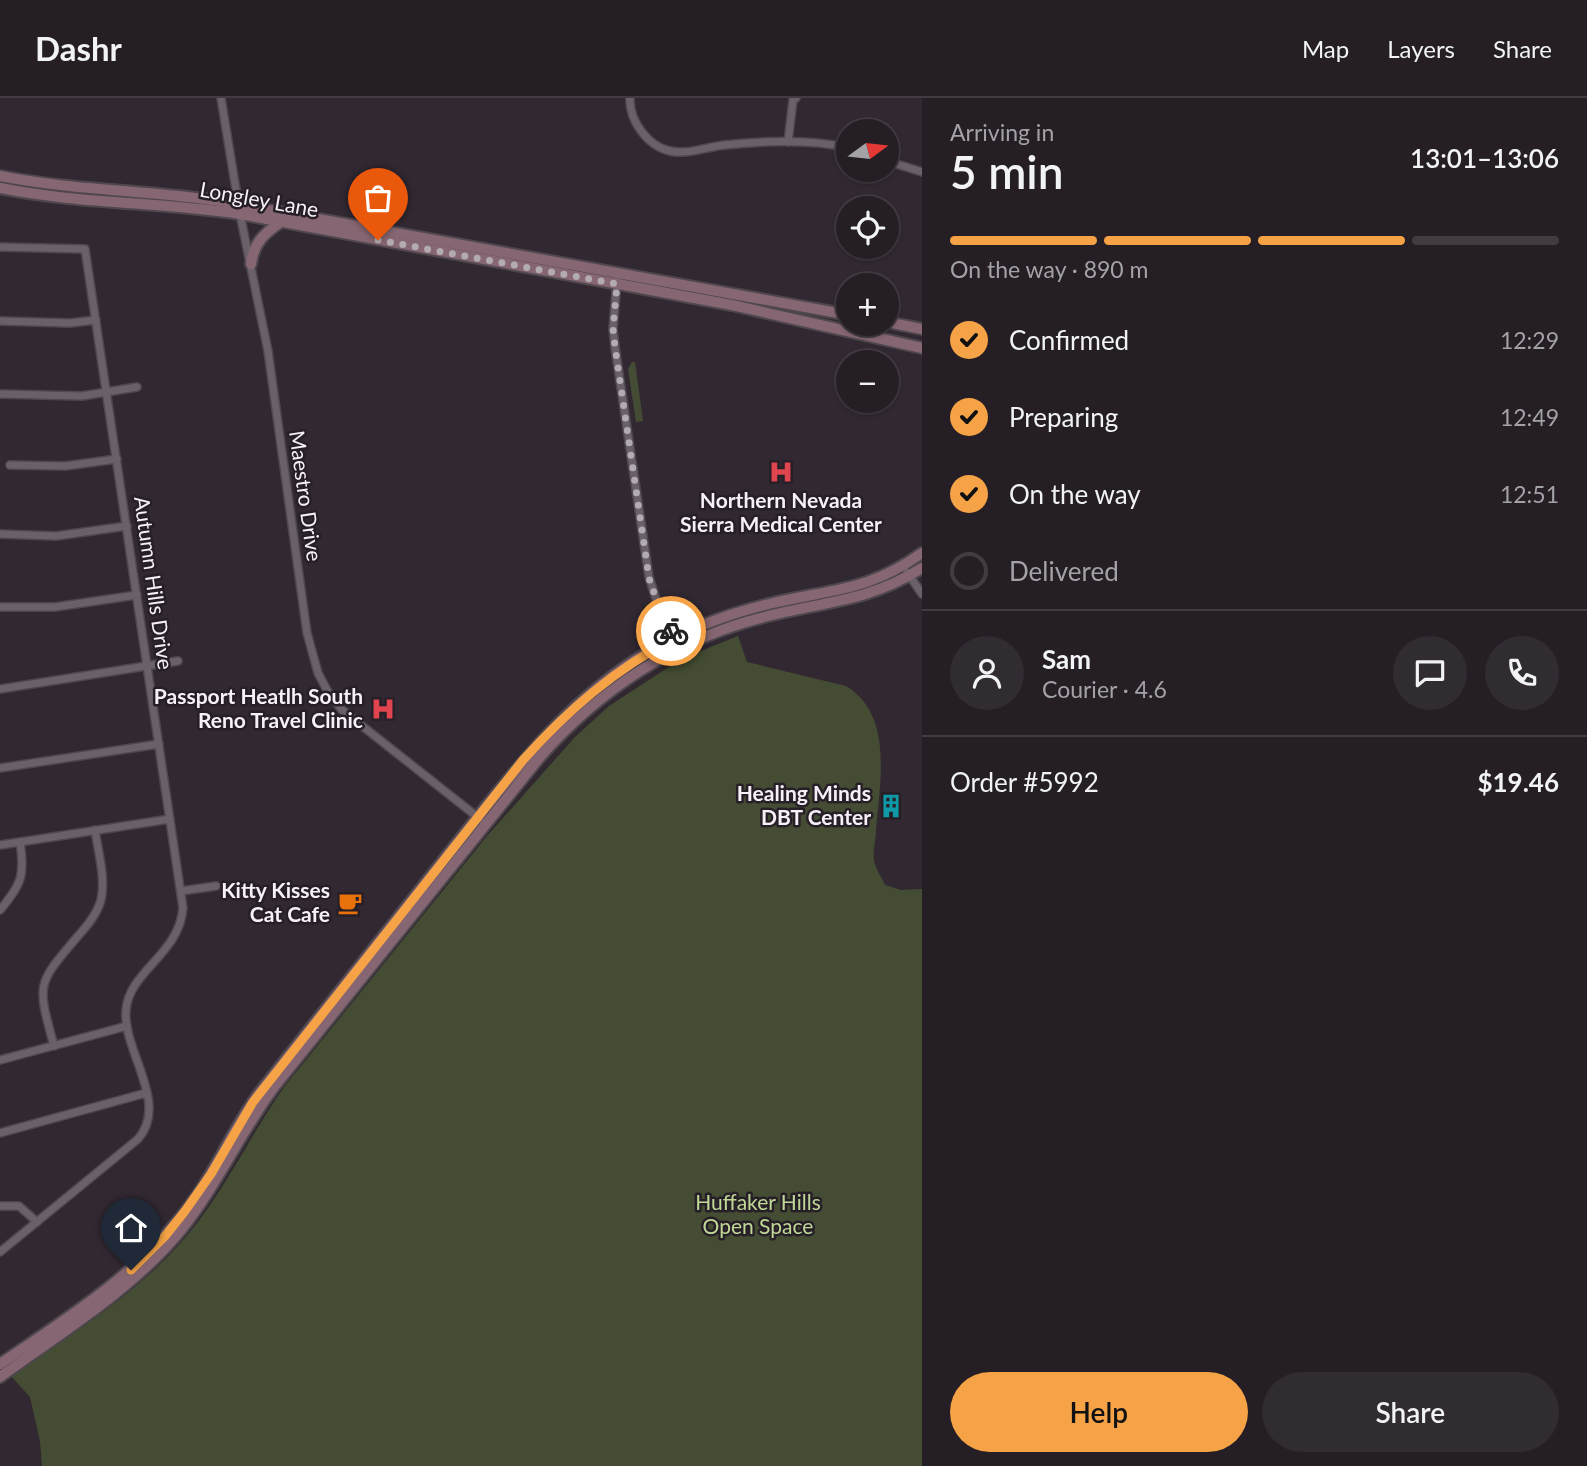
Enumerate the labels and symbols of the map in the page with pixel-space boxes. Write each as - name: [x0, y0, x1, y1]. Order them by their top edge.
- north arrow: [836, 119, 900, 182]
- pin: [348, 168, 408, 240]
- street label: Longley Lane: [198, 176, 321, 221]
- street label: Maestro Drive: [285, 429, 328, 563]
- hospital icon: Northern Nevada Sierra Medical Center: [767, 458, 795, 486]
- place label: Northern Nevada Sierra Medical Center: [680, 487, 882, 536]
- street label: Autumn Hills Drive: [130, 495, 179, 671]
- courier: [636, 596, 706, 666]
- place label: Passport Heatlh South Reno Travel Clinic: [154, 683, 363, 732]
- hospital icon: Passport Heatlh South Reno Travel Clinic: [369, 695, 397, 723]
- place label: Healing Minds DBT Center: [737, 780, 871, 829]
- building icon: Healing Minds DBT Center: [877, 792, 905, 820]
- place label: Kitty Kisses Cat Cafe: [221, 877, 330, 926]
- cafe icon: Kitty Kisses Cat Cafe: [336, 889, 364, 917]
- park label: Huffaker Hills Open Space: [695, 1189, 821, 1238]
- pin: [101, 1198, 161, 1270]

